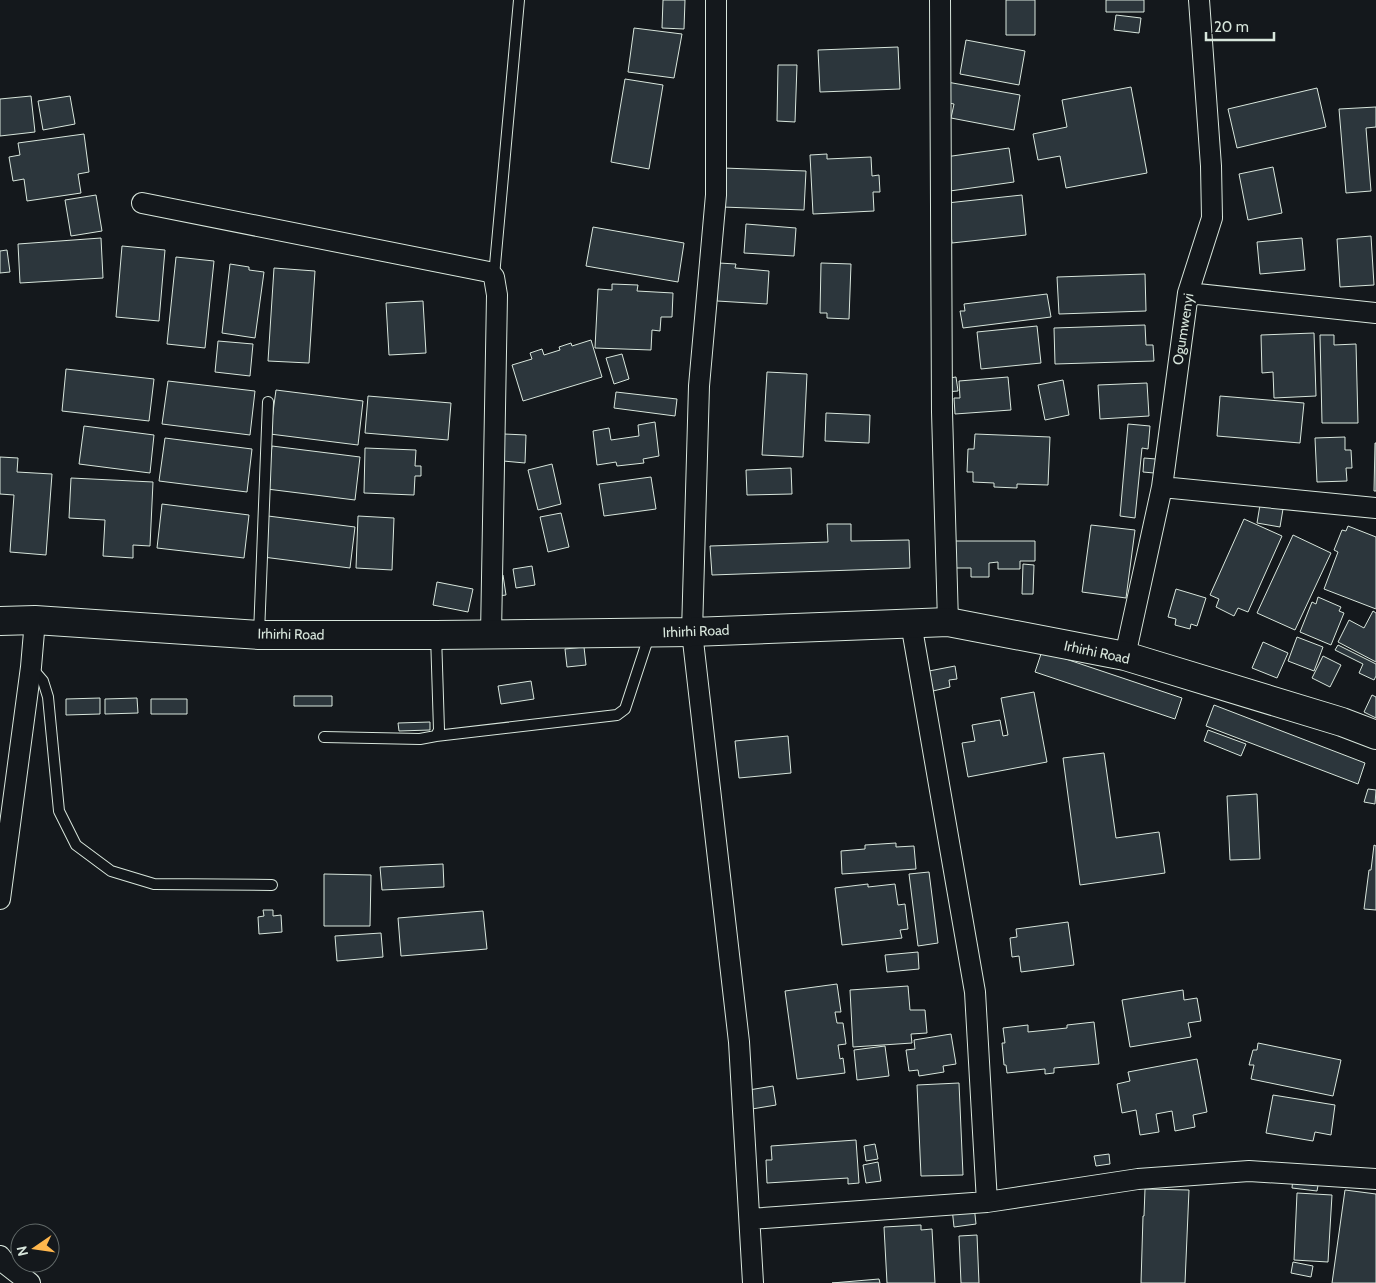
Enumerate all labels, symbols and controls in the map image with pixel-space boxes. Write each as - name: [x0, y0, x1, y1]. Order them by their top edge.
- scale bar: [1206, 10, 1274, 42]
- text: 20 m: [1214, 18, 1249, 36]
- street label: Ogumwenyi: [1168, 292, 1198, 366]
- street label: Irhirhi Road: [662, 621, 730, 641]
- street label: Irhirhi Road: [257, 624, 325, 644]
- street label: Irhirhi Road: [1062, 636, 1132, 668]
- north arrow: [10, 1223, 60, 1273]
- text: N: [12, 1244, 32, 1258]

